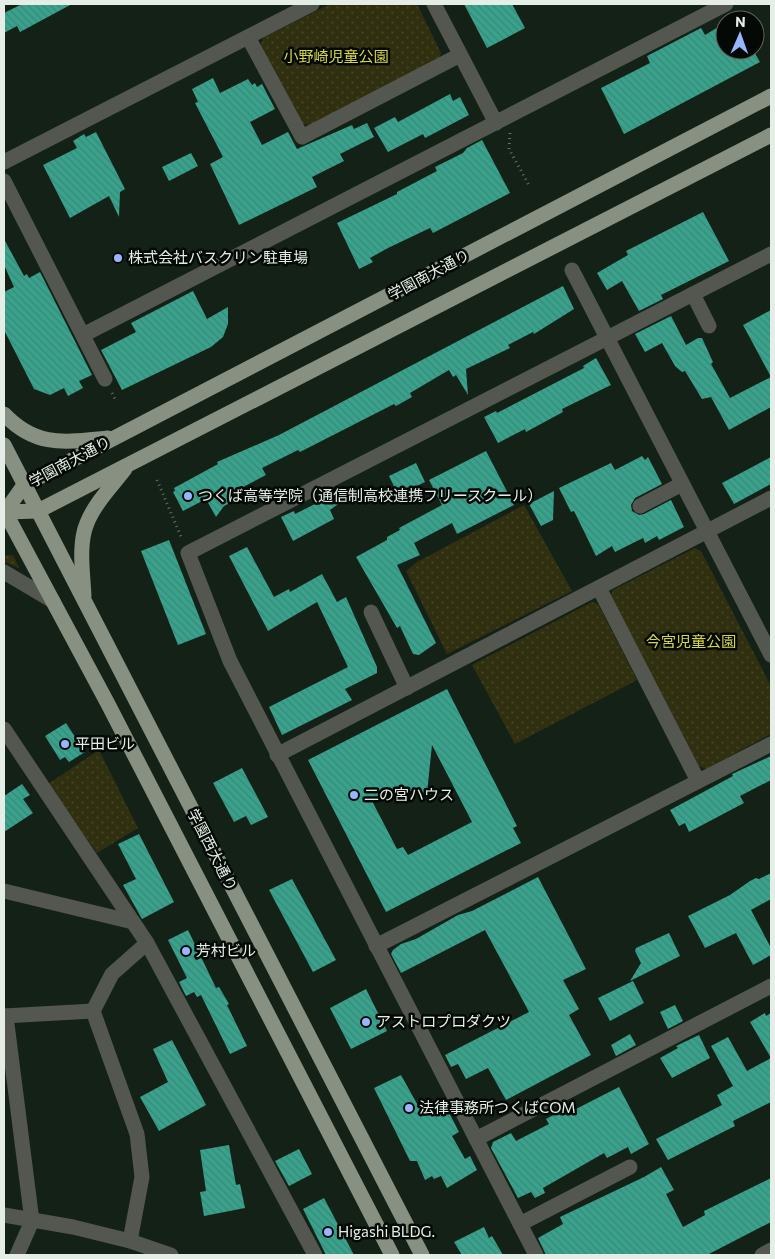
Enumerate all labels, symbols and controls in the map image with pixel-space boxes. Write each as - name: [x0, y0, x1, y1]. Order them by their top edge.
- north arrow: [715, 10, 765, 60]
- text: N: [735, 13, 746, 30]
- park label: 小野崎児童公園: [283, 47, 389, 65]
- street label: 学園南大通り: [385, 245, 472, 303]
- place label: 株式会社バスクリン駐車場: [128, 248, 308, 266]
- marker: 株式会社バスクリン駐車場: [112, 252, 124, 264]
- street label: 学園南大通り: [26, 432, 113, 490]
- place label: つくば高等学院（通信制高校連携フリースクール）: [198, 486, 542, 504]
- marker: つくば高等学院（通信制高校連携フリースクール）: [182, 490, 194, 502]
- park label: 今宮児童公園: [646, 632, 736, 650]
- place label: 平田ビル: [75, 734, 135, 752]
- marker: 平田ビル: [59, 738, 71, 750]
- place label: 二の宮ハウス: [364, 785, 454, 803]
- marker: 二の宮ハウス: [348, 789, 360, 801]
- street label: 学園西大通り: [184, 805, 241, 894]
- place label: 芳村ビル: [196, 941, 256, 959]
- marker: 芳村ビル: [180, 945, 192, 957]
- place label: アストロプロダクツ: [376, 1012, 511, 1030]
- marker: アストロプロダクツ: [360, 1016, 372, 1028]
- place label: 法律事務所つくばCOM: [419, 1098, 576, 1116]
- marker: 法律事務所つくばCOM: [403, 1102, 415, 1114]
- place label: Higashi BLDG.: [338, 1222, 435, 1240]
- marker: Higashi BLDG.: [322, 1226, 334, 1238]

